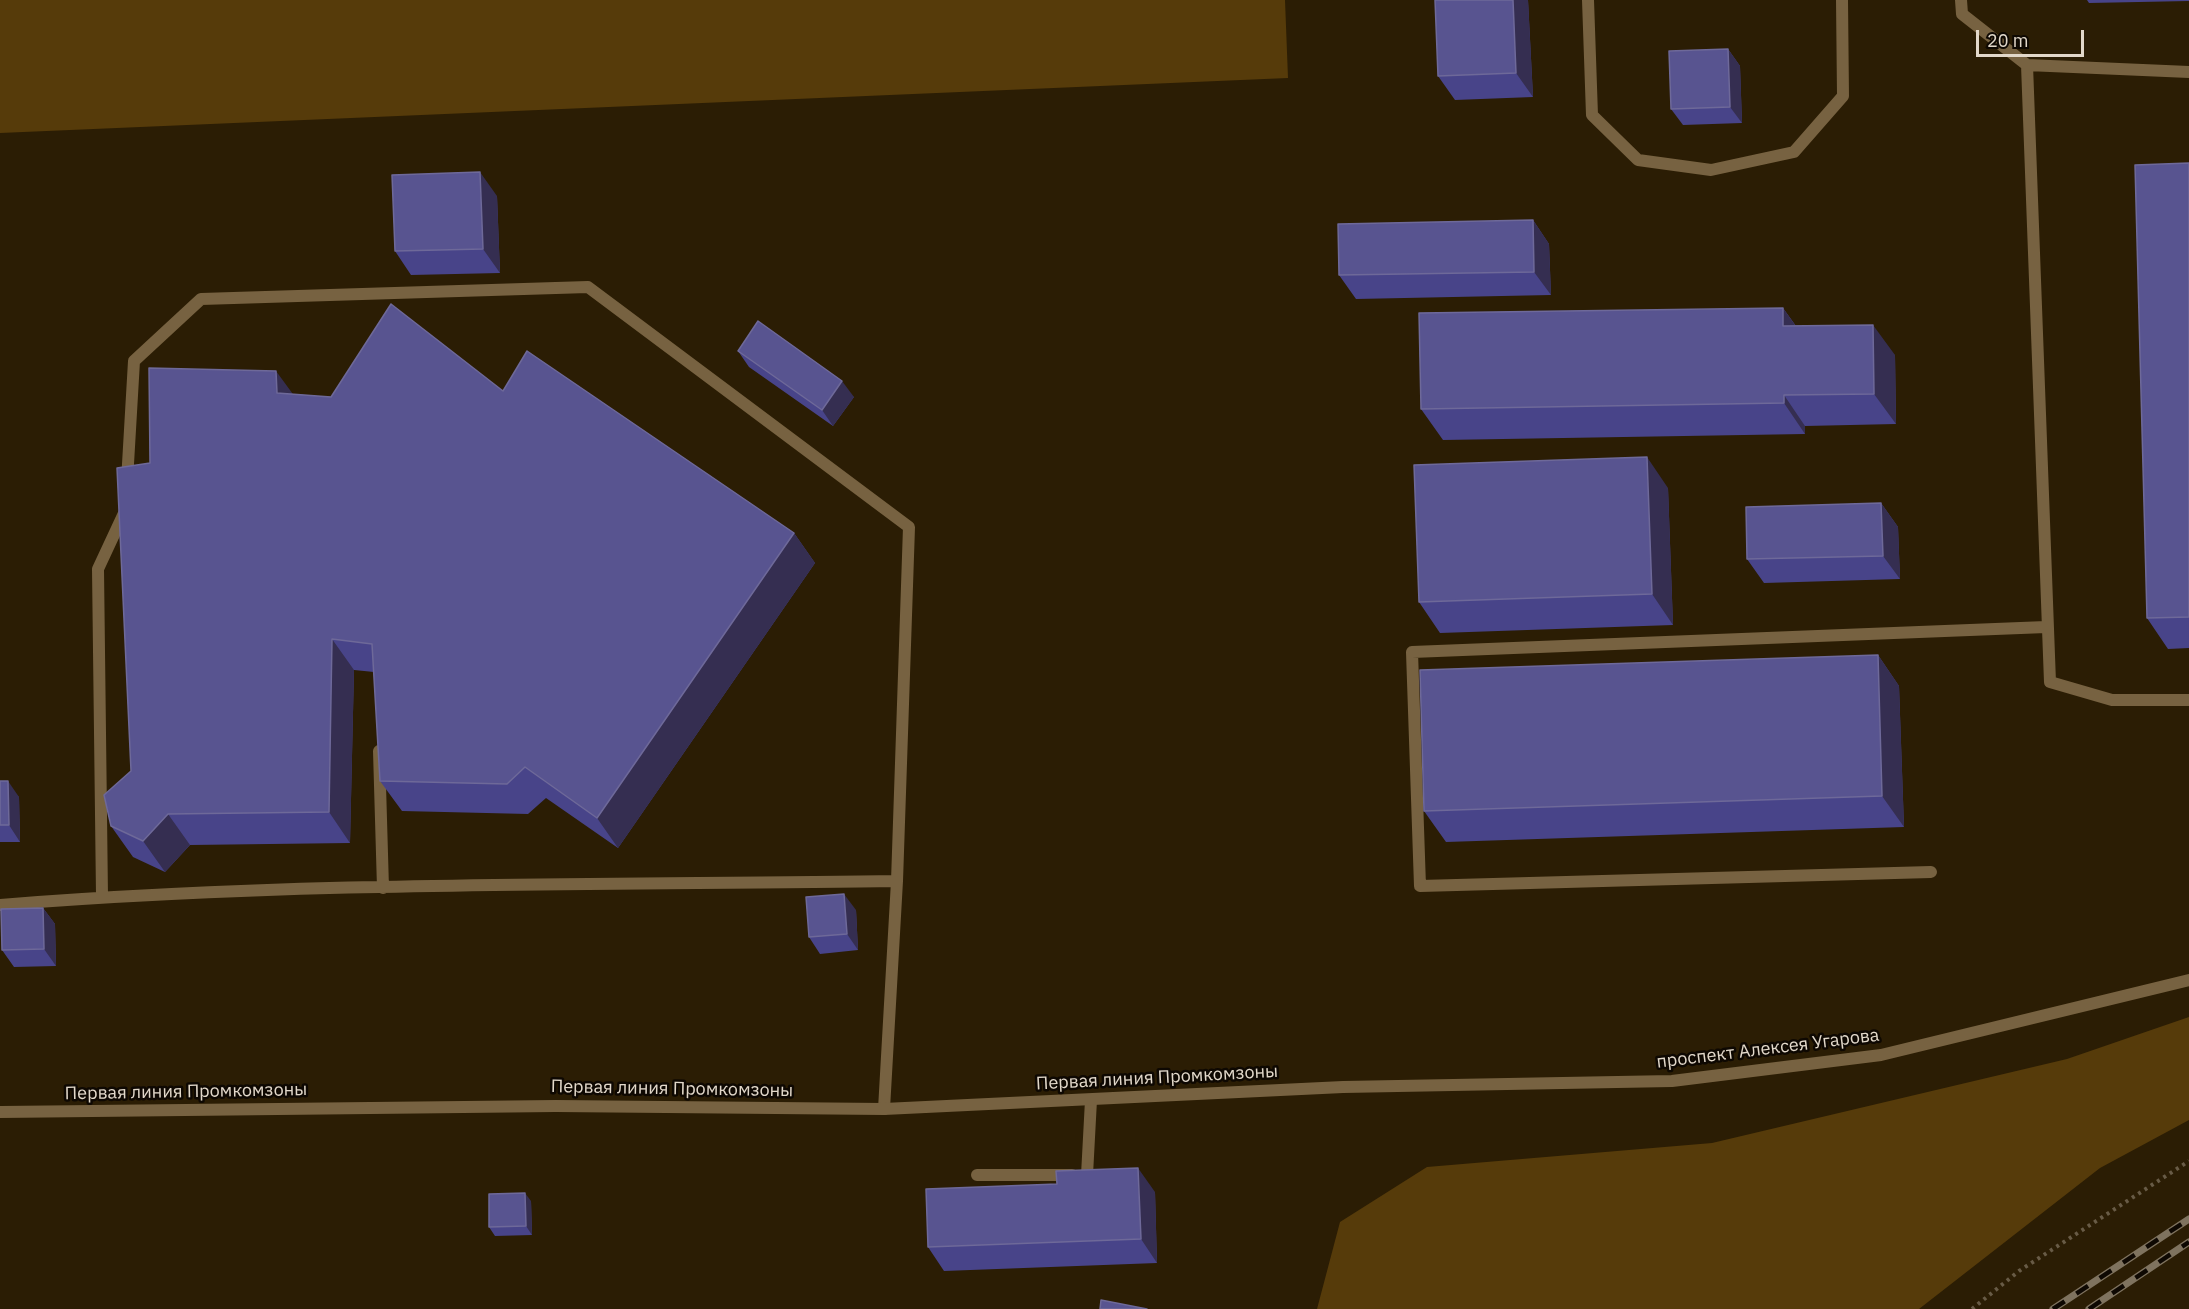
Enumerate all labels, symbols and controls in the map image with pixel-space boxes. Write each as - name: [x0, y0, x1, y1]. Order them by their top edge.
- scale bar: [1979, 18, 2087, 56]
- text: 20 m: [1987, 29, 2029, 52]
- street label: проспект Алексея Угарова: [1655, 1025, 1881, 1073]
- street label: Первая линия Промкомзоны: [1035, 1061, 1279, 1095]
- street label: Первая линия Промкомзоны: [551, 1076, 793, 1102]
- street label: Первая линия Промкомзоны: [65, 1079, 307, 1105]

